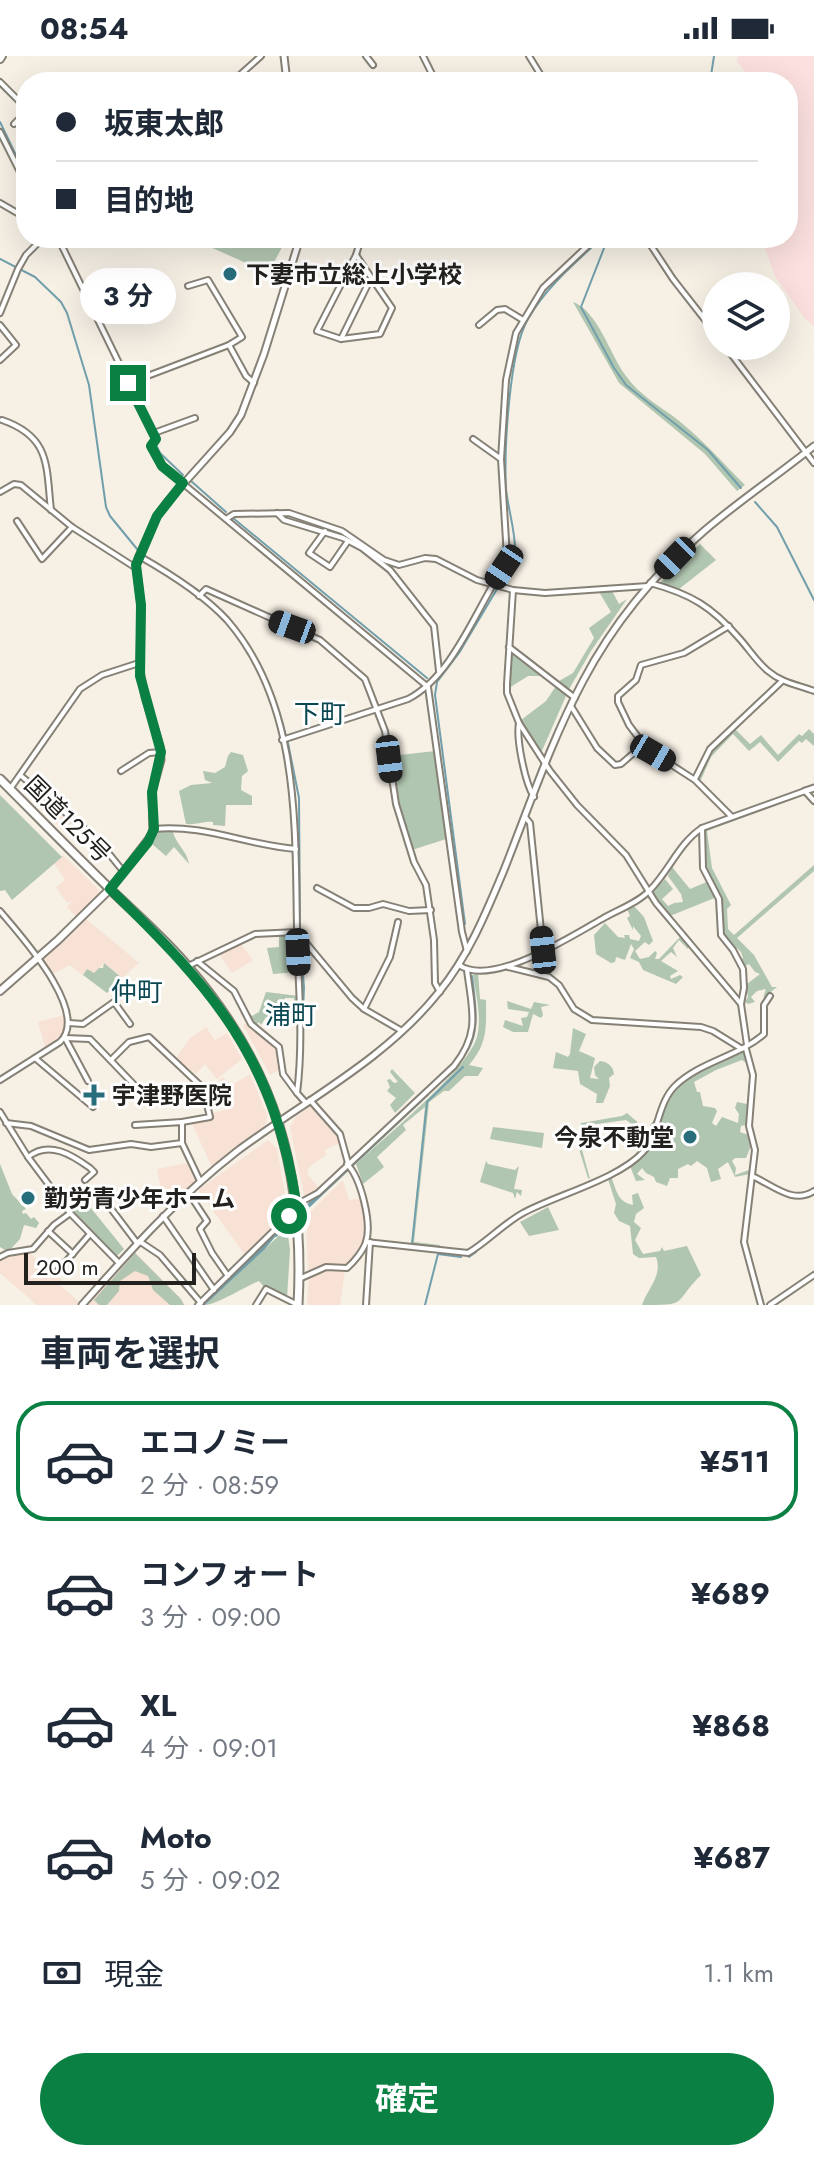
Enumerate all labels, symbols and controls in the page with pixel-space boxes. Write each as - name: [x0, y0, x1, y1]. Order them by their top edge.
- text: 08:54: [40, 7, 129, 50]
- text: 坂東太郎: [104, 102, 224, 145]
- text: 目的地: [104, 179, 194, 222]
- place label: 下妻市立総上小学校: [246, 257, 462, 292]
- marker: 下妻市立総上小学校: [221, 265, 239, 283]
- callout: 3 分: [80, 267, 176, 323]
- map controls: [702, 272, 790, 360]
- button: layers: [702, 272, 790, 360]
- text: 3 分: [103, 277, 153, 315]
- route end: [110, 365, 146, 401]
- car: [650, 532, 700, 584]
- car: [481, 540, 527, 594]
- car: [265, 608, 319, 646]
- district label: 下町: [294, 695, 346, 733]
- car: [626, 731, 680, 775]
- car: [374, 734, 404, 784]
- street label: 国道125号: [17, 768, 119, 870]
- car: [529, 925, 557, 975]
- car: [285, 927, 311, 977]
- district label: 仲町: [111, 973, 163, 1011]
- district label: 浦町: [265, 996, 317, 1034]
- place label: 宇津野医院: [112, 1078, 232, 1113]
- marker: 宇津野医院: [83, 1084, 105, 1106]
- place label: 今泉不動堂: [554, 1120, 674, 1155]
- marker: 今泉不動堂: [681, 1128, 699, 1146]
- place label: 勤労青少年ホーム: [44, 1181, 235, 1216]
- marker: 勤労青少年ホーム: [19, 1189, 37, 1207]
- route start: [271, 1198, 307, 1234]
- scale bar: [24, 1249, 196, 1285]
- text: 200 m: [36, 1251, 99, 1283]
- text: 車両を選択: [40, 1327, 220, 1379]
- text: エコノミー: [140, 1421, 290, 1464]
- icon: car: [44, 1425, 116, 1497]
- text: ¥511: [700, 1440, 770, 1483]
- text: 2 分 · 08:59: [140, 1466, 279, 1504]
- text: コンフォート: [140, 1553, 319, 1596]
- icon: car: [44, 1557, 116, 1629]
- text: ¥689: [691, 1572, 770, 1615]
- text: 3 分 · 09:00: [140, 1598, 281, 1636]
- text: XL: [140, 1684, 176, 1727]
- icon: car: [44, 1689, 116, 1761]
- text: ¥868: [692, 1704, 770, 1747]
- text: 4 分 · 09:01: [140, 1729, 278, 1767]
- text: Moto: [140, 1816, 212, 1859]
- icon: car: [44, 1821, 116, 1893]
- text: ¥687: [693, 1836, 770, 1879]
- text: 5 分 · 09:02: [140, 1861, 281, 1899]
- icon: cash: [40, 1951, 84, 1995]
- text: 現金: [104, 1953, 164, 1996]
- text: 1.1 km: [703, 1954, 774, 1992]
- button: 確定: [40, 2053, 774, 2145]

